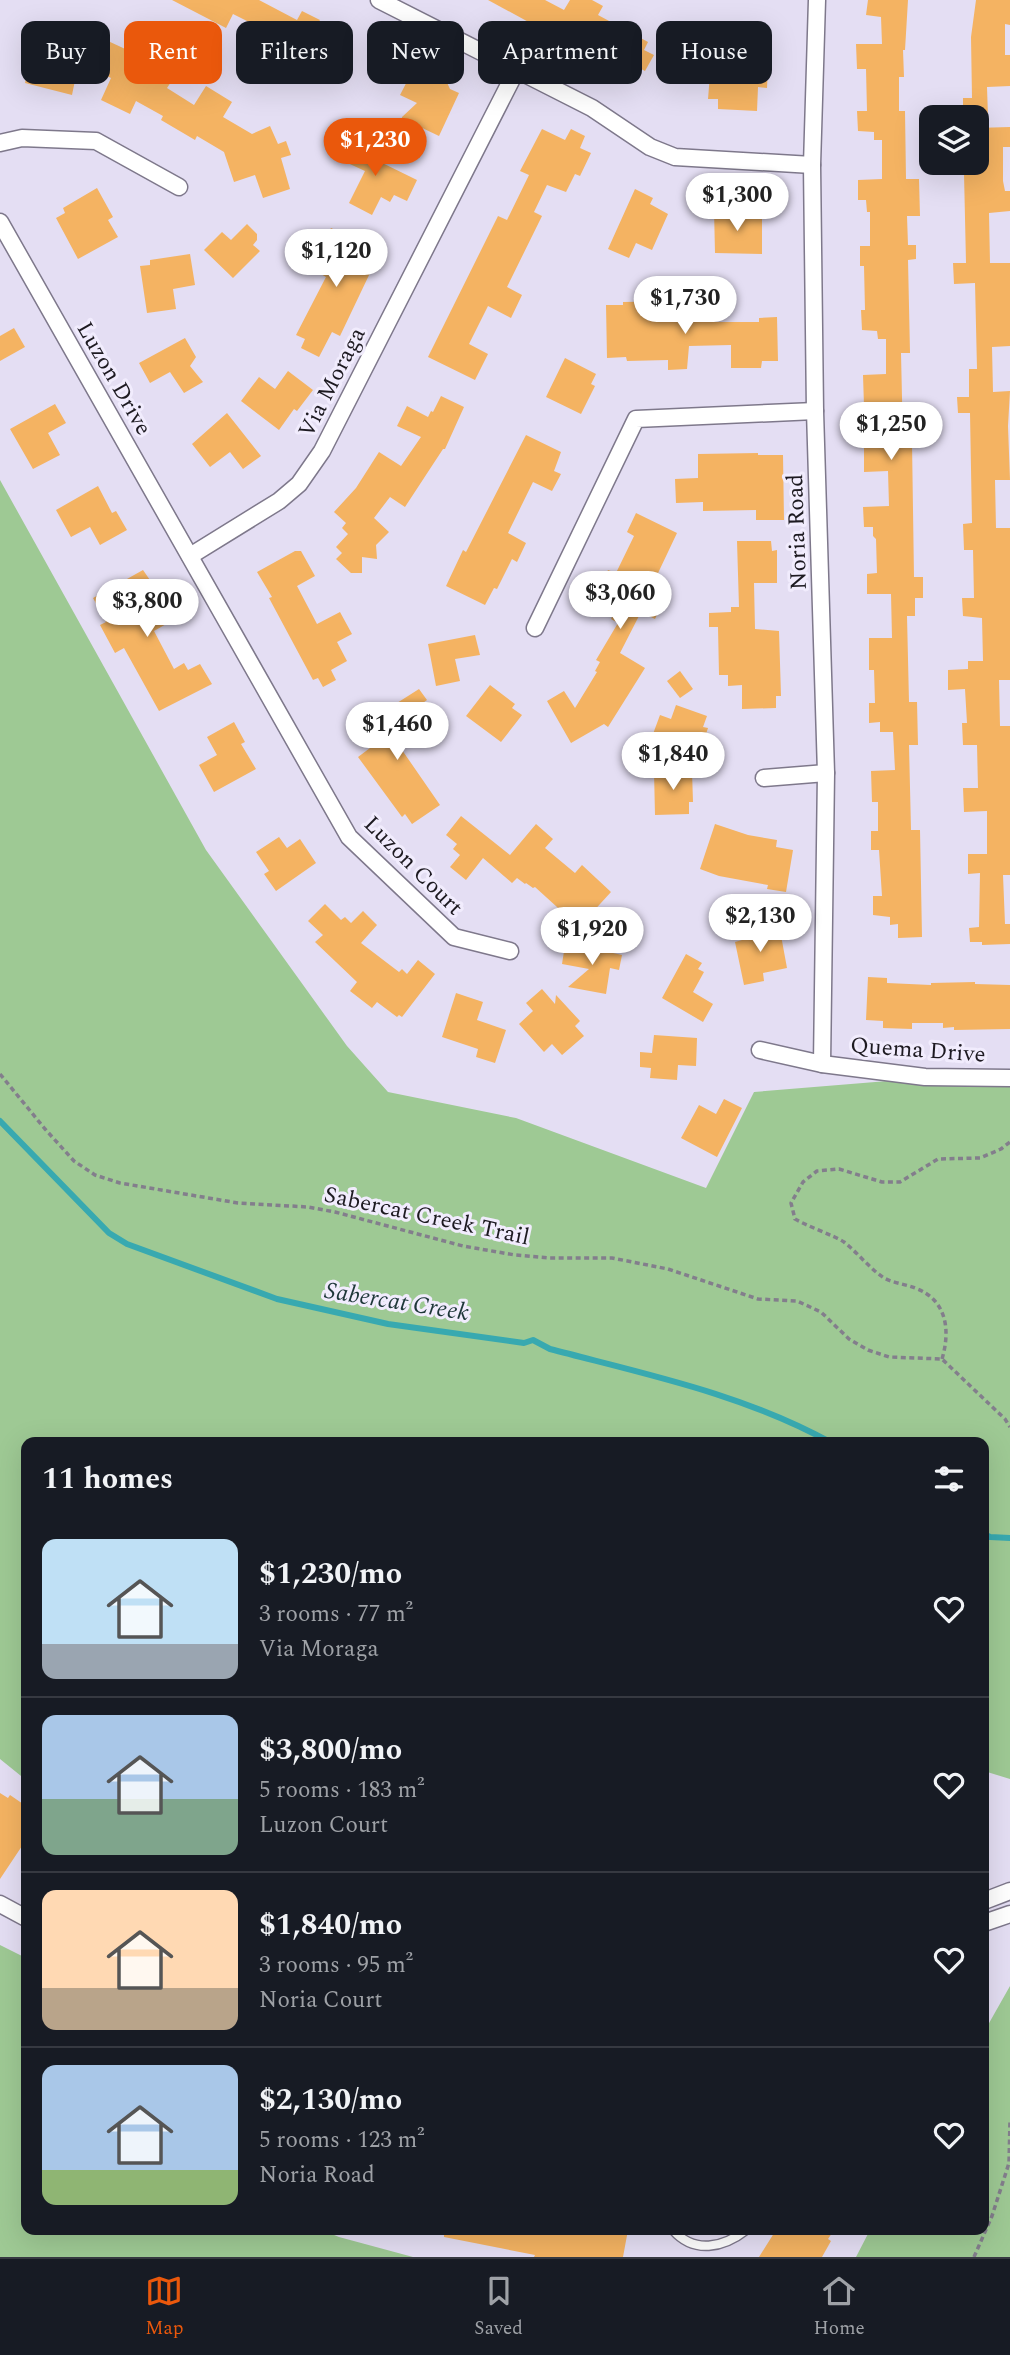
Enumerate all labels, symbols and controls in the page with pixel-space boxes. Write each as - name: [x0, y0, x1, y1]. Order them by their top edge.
- chip: Buy: [21, 21, 110, 84]
- chip: Rent: [124, 21, 222, 84]
- chip: Filters: [236, 21, 353, 84]
- chip: New: [367, 21, 464, 84]
- chip: Apartment: [478, 21, 642, 84]
- chip: House: [656, 21, 772, 84]
- map controls: [919, 105, 989, 175]
- button: layers: [919, 105, 989, 175]
- pin: $1,230: [318, 118, 432, 178]
- text: $1,230: [340, 123, 410, 158]
- pin: $1,300: [680, 174, 794, 233]
- text: $1,300: [702, 178, 772, 213]
- pin: $1,120: [279, 230, 393, 289]
- text: $1,120: [301, 234, 371, 269]
- pin: $1,730: [628, 276, 742, 336]
- text: $1,730: [650, 281, 720, 316]
- street label: Luzon Drive: [67, 315, 160, 442]
- street label: Via Moraga: [290, 321, 375, 444]
- pin: $1,250: [834, 402, 948, 462]
- text: $1,250: [856, 407, 926, 442]
- street label: Noria Road: [778, 473, 817, 591]
- pin: $3,060: [563, 572, 677, 631]
- text: $3,060: [585, 576, 655, 611]
- pin: $3,800: [90, 580, 204, 639]
- text: $3,800: [112, 584, 182, 619]
- pin: $1,460: [340, 702, 454, 762]
- text: $1,460: [362, 707, 432, 742]
- pin: $1,840: [616, 732, 730, 792]
- text: $1,840: [638, 737, 708, 772]
- street label: Luzon Court: [355, 808, 471, 924]
- pin: $2,130: [703, 894, 817, 954]
- text: $2,130: [725, 899, 795, 934]
- pin: $1,920: [535, 908, 649, 967]
- text: $1,920: [557, 912, 627, 947]
- street label: Quema Drive: [849, 1028, 987, 1073]
- street label: Sabercat Creek Trail: [321, 1178, 533, 1255]
- water label: Sabercat Creek: [322, 1273, 472, 1331]
- text: 11 homes: [42, 1456, 173, 1502]
- icon: filters: [930, 1460, 968, 1498]
- text: $1,230/mo: [259, 1551, 402, 1597]
- icon: home: [98, 1567, 182, 1651]
- icon: heart: [930, 1590, 968, 1628]
- text: 3 rooms · 77 m²: [259, 1597, 413, 1632]
- text: Via Moraga: [259, 1632, 379, 1667]
- text: $3,800/mo: [259, 1727, 402, 1773]
- icon: home: [98, 1743, 182, 1827]
- icon: heart: [930, 1766, 968, 1804]
- text: 5 rooms · 183 m²: [259, 1773, 425, 1808]
- text: Luzon Court: [259, 1808, 388, 1843]
- text: $1,840/mo: [259, 1902, 402, 1948]
- icon: home: [98, 1918, 182, 2002]
- icon: heart: [930, 1941, 968, 1979]
- text: 3 rooms · 95 m²: [259, 1948, 413, 1983]
- text: Noria Court: [259, 1983, 382, 2018]
- text: $2,130/mo: [259, 2077, 402, 2123]
- icon: home: [98, 2093, 182, 2177]
- icon: heart: [930, 2116, 968, 2154]
- text: 5 rooms · 123 m²: [259, 2123, 425, 2158]
- text: Noria Road: [259, 2158, 375, 2193]
- tab: Map: [145, 2272, 184, 2343]
- tab: Saved: [474, 2272, 523, 2343]
- tab: Home: [813, 2272, 865, 2343]

